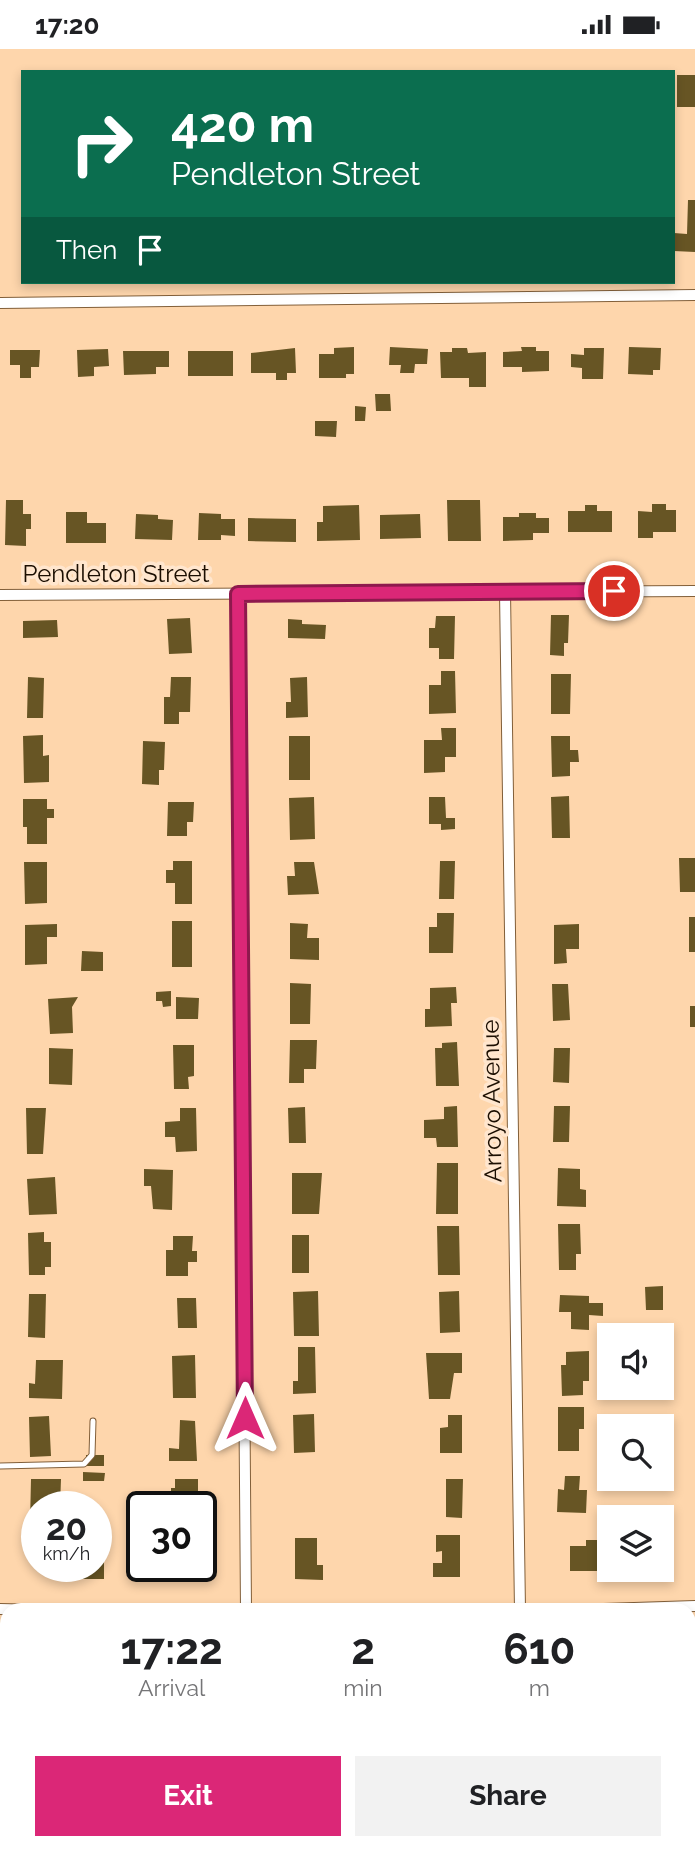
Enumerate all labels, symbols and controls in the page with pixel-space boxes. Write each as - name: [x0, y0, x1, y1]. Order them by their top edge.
- text: 17:20: [35, 10, 99, 40]
- text: 420 m: [171, 96, 314, 153]
- icon: right: [56, 98, 147, 189]
- text: Pendleton Street: [171, 155, 420, 192]
- icon: arrive: [131, 231, 169, 269]
- text: Then: [56, 235, 117, 265]
- street label: Pendleton Street: [23, 559, 209, 588]
- pin: [584, 561, 644, 621]
- icon: arrive: [595, 572, 633, 610]
- street label: Arroyo Avenue: [476, 1019, 507, 1183]
- map controls: [597, 1323, 674, 1582]
- button: sound: [597, 1323, 674, 1400]
- position arrow: [208, 1381, 282, 1455]
- button: search: [597, 1414, 674, 1491]
- speed limit sign: 30: [126, 1491, 217, 1582]
- button: layers: [597, 1505, 674, 1582]
- text: 20: [46, 1507, 87, 1548]
- text: km/h: [43, 1543, 90, 1564]
- text: 17:22: [121, 1625, 223, 1674]
- text: 2: [351, 1625, 375, 1674]
- text: 610: [503, 1625, 575, 1674]
- text: Arrival: [138, 1674, 205, 1701]
- text: min: [343, 1674, 383, 1701]
- text: m: [529, 1674, 550, 1701]
- button: Exit: [35, 1756, 341, 1836]
- button: Share: [355, 1756, 661, 1836]

